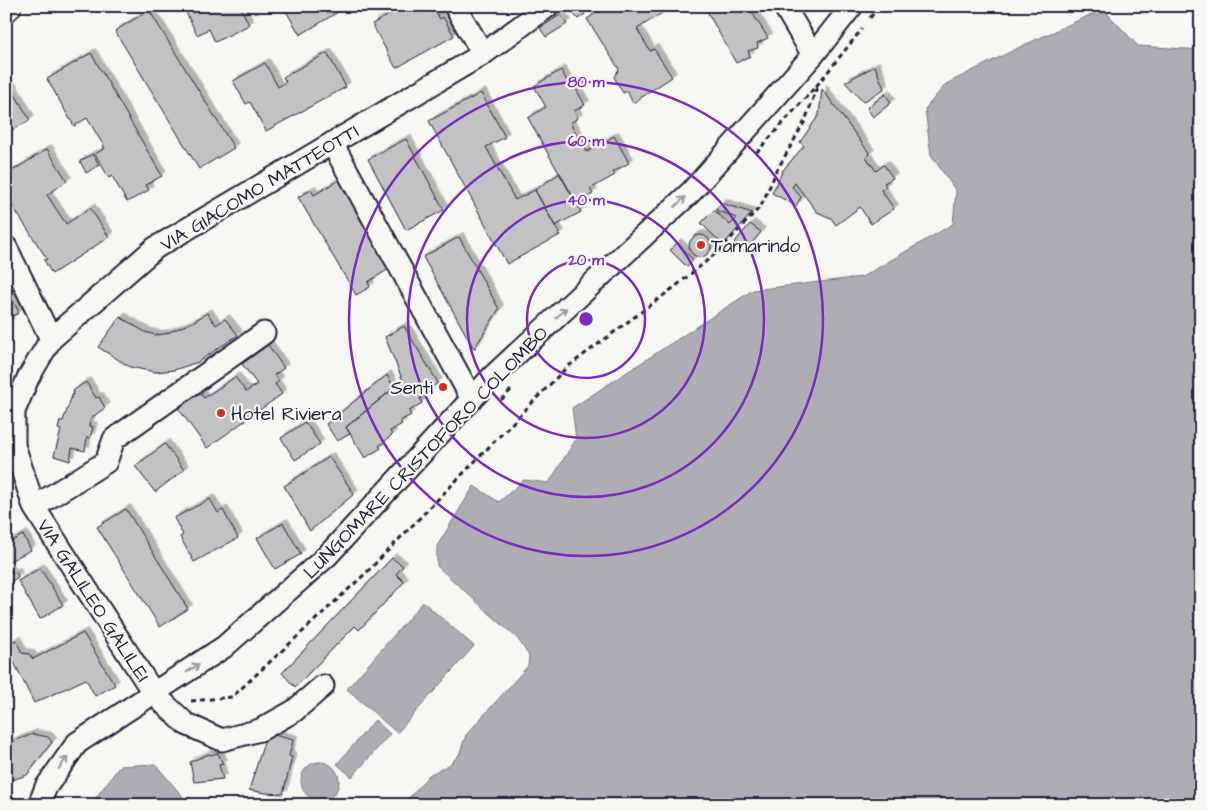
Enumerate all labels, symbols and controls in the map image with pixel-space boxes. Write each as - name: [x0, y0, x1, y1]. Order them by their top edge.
- text: 80 m: [568, 72, 605, 93]
- street label: VIA GIACOMO MATTEOTTI: [155, 118, 364, 258]
- text: 60 m: [568, 131, 605, 152]
- text: 40 m: [567, 190, 605, 211]
- one-way arrow: [673, 196, 686, 208]
- place label: Tamarindo: [711, 233, 801, 260]
- marker: Tamarindo: [695, 239, 707, 251]
- text: 20 m: [567, 250, 604, 271]
- one-way arrow: [555, 307, 568, 319]
- centre of rings: [577, 310, 595, 328]
- street label: LUNGOMARE CRISTOFORO COLOMBO: [297, 320, 555, 586]
- place label: Senti: [390, 375, 433, 402]
- marker: Senti: [437, 381, 449, 393]
- place label: Hotel Riviera: [231, 401, 342, 428]
- marker: Hotel Riviera: [215, 407, 227, 419]
- street label: VIA GALILEO GALILEI: [30, 514, 156, 688]
- one-way arrow: [186, 663, 200, 673]
- one-way arrow: [58, 756, 68, 770]

